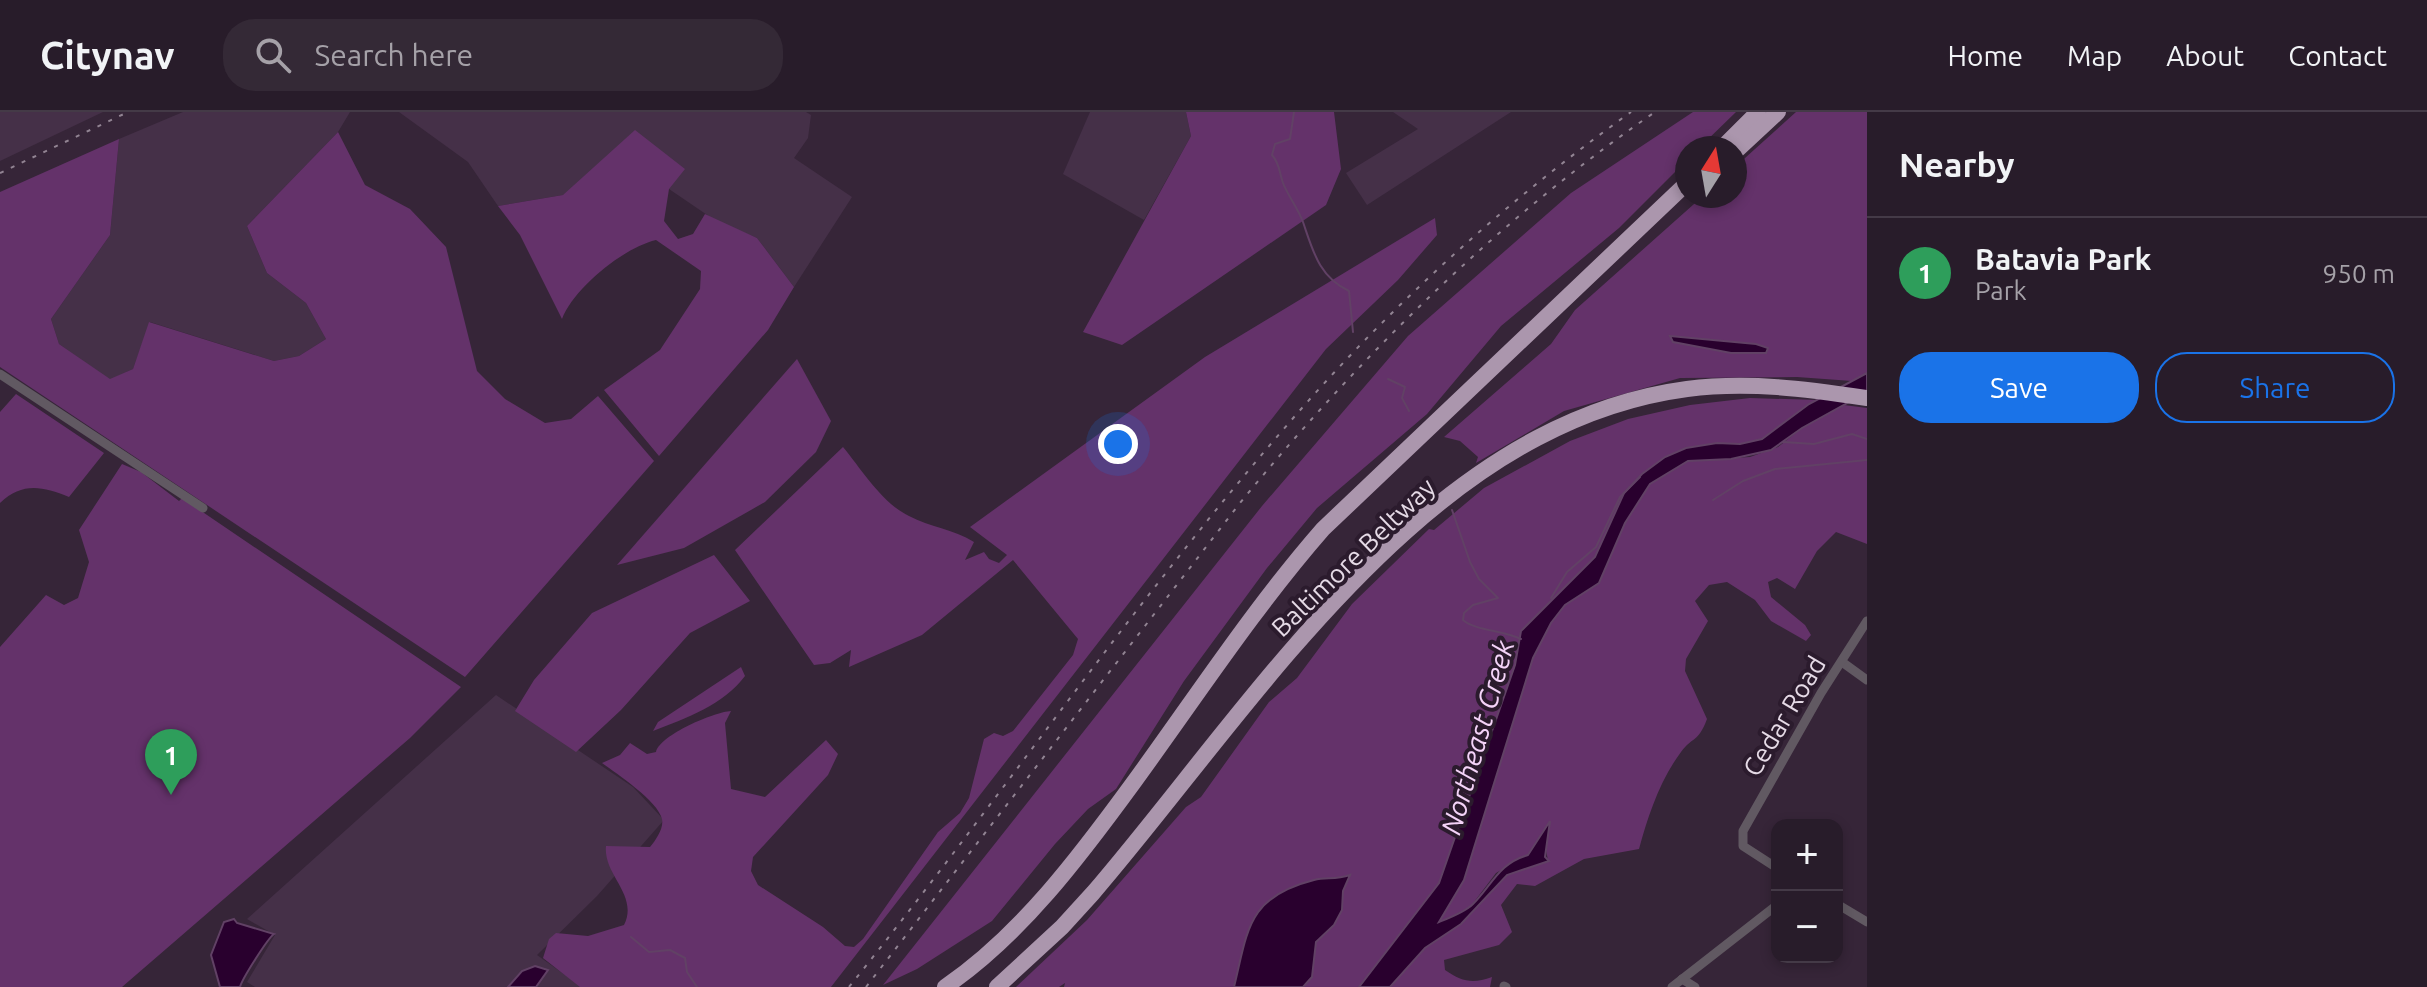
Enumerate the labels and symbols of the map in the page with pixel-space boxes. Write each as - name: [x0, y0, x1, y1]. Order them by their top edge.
- north arrow: [1675, 136, 1747, 208]
- your location: [1098, 424, 1138, 464]
- street label: Baltimore Beltway: [1266, 472, 1440, 642]
- water label: Northeast Creek: [1434, 636, 1520, 838]
- street label: Cedar Road: [1737, 651, 1831, 781]
- pin: 1: [145, 729, 197, 795]

